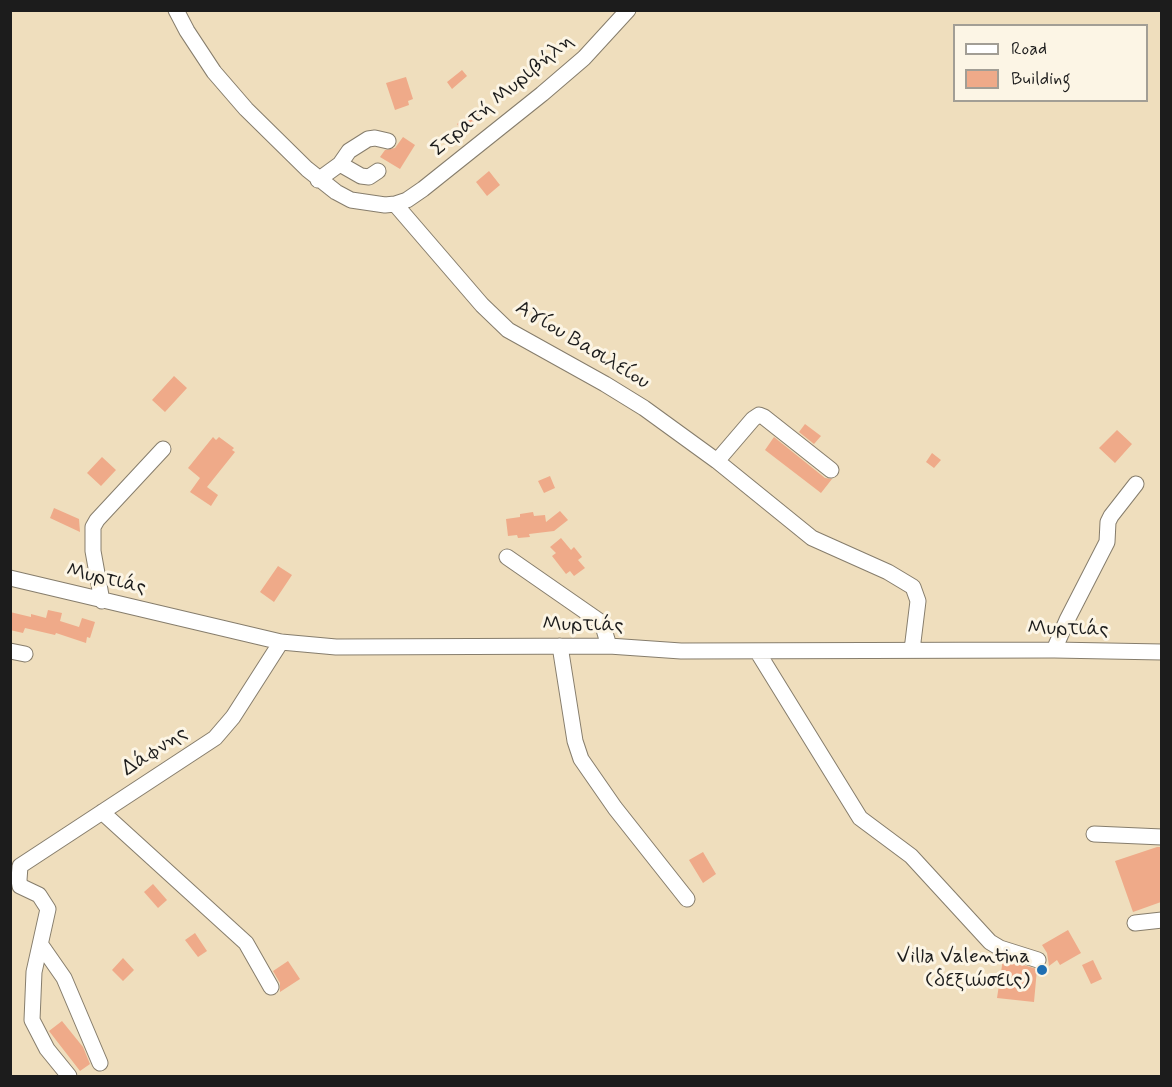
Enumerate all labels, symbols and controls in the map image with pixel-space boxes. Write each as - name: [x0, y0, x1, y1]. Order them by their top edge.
- legend: [953, 24, 1148, 102]
- street label: Στρατή Μυριβήλη: [427, 29, 579, 163]
- text: Road: [1011, 37, 1047, 61]
- text: Building: [1011, 67, 1071, 91]
- street label: Αγίου Βασιλείου: [510, 296, 654, 396]
- street label: Μυρτιάς: [64, 559, 148, 601]
- street label: Μυρτιάς: [542, 613, 624, 639]
- street label: Μυρτιάς: [1027, 617, 1109, 643]
- street label: Δάφνης: [117, 721, 193, 783]
- place label: Villa Valentina (δεξιώσεις): [897, 945, 1030, 995]
- marker: Villa Valentina (δεξιώσεις): [1035, 963, 1049, 977]

